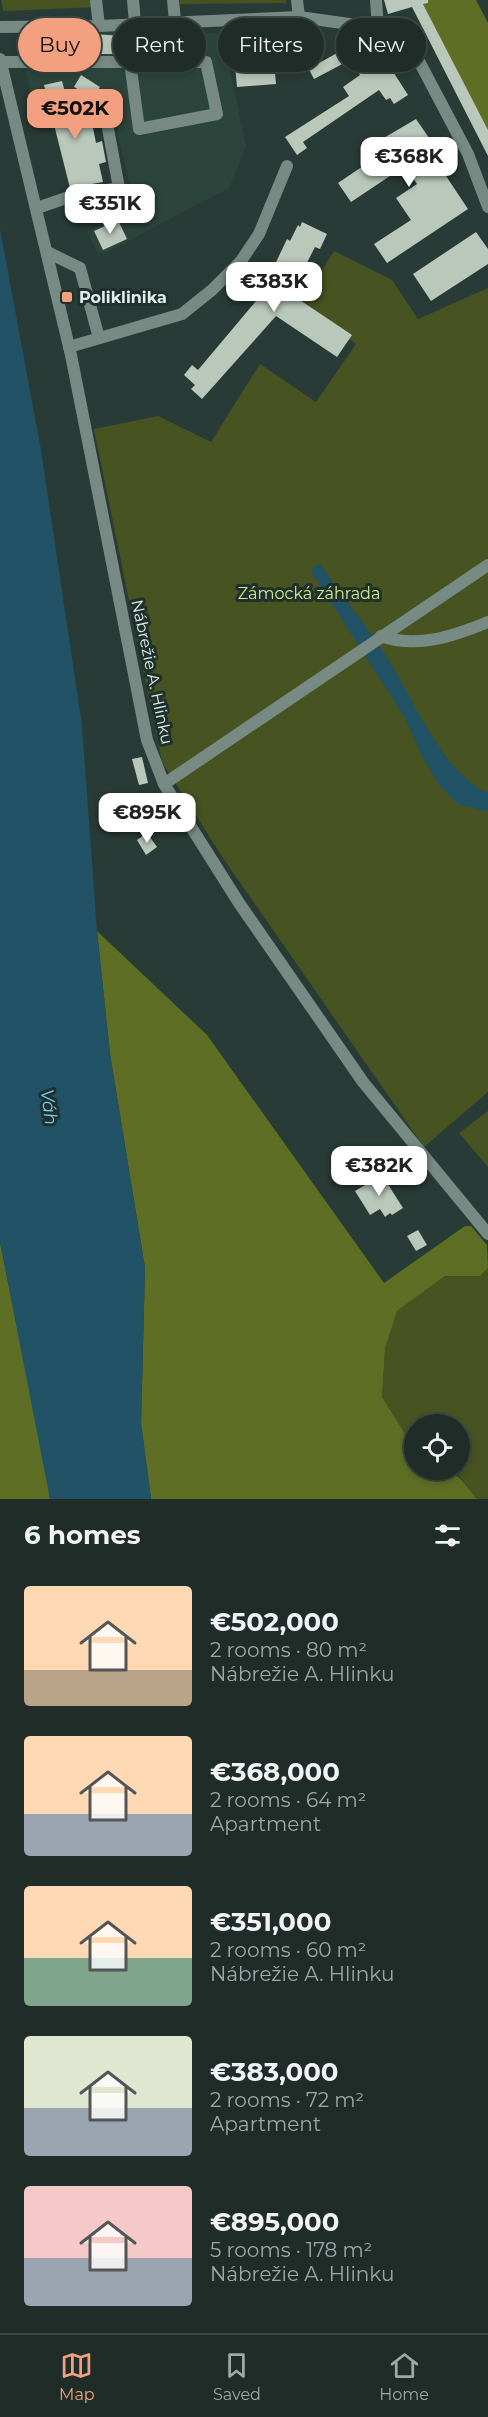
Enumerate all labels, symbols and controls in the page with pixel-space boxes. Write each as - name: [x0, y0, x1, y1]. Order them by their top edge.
- chip: Buy: [18, 18, 101, 72]
- chip: Rent: [113, 18, 206, 72]
- chip: Filters: [218, 18, 324, 72]
- chip: New: [336, 18, 426, 72]
- pin: €502K: [33, 89, 117, 140]
- text: €502K: [41, 96, 109, 120]
- pin: €368K: [367, 137, 451, 188]
- text: €368K: [375, 144, 443, 168]
- pin: €351K: [68, 184, 152, 235]
- text: €351K: [79, 191, 141, 215]
- pin: €383K: [232, 262, 316, 313]
- text: €383K: [240, 269, 308, 293]
- place label: Poliklinika: [79, 288, 167, 307]
- marker: Poliklinika: [60, 290, 74, 304]
- park label: Zámocká záhrada: [238, 584, 380, 603]
- street label: Nábrežie A. Hlinku: [127, 598, 177, 746]
- pin: €895K: [105, 793, 189, 844]
- text: €895K: [113, 800, 181, 824]
- water label: Váh: [36, 1088, 62, 1126]
- pin: €382K: [337, 1146, 421, 1197]
- text: €382K: [345, 1153, 413, 1177]
- map controls: [404, 1414, 470, 1480]
- button: locate: [404, 1414, 470, 1480]
- text: 6 homes: [24, 1519, 141, 1551]
- icon: filters: [431, 1519, 464, 1552]
- text: €502,000: [210, 1606, 339, 1638]
- icon: home: [72, 1610, 144, 1682]
- text: 2 rooms · 80 m²: [210, 1638, 367, 1662]
- text: Nábrežie A. Hlinku: [210, 1662, 395, 1686]
- text: €368,000: [210, 1756, 340, 1788]
- icon: home: [72, 1760, 144, 1832]
- text: 2 rooms · 64 m²: [210, 1788, 366, 1812]
- text: Apartment: [210, 1812, 321, 1836]
- text: €351,000: [210, 1906, 331, 1938]
- icon: home: [72, 1910, 144, 1982]
- text: 2 rooms · 60 m²: [210, 1938, 366, 1962]
- text: Nábrežie A. Hlinku: [210, 1962, 395, 1986]
- text: €383,000: [210, 2056, 338, 2088]
- icon: home: [72, 2060, 144, 2132]
- text: 2 rooms · 72 m²: [210, 2088, 364, 2112]
- text: Apartment: [210, 2112, 321, 2136]
- text: €895,000: [210, 2206, 339, 2238]
- icon: home: [72, 2210, 144, 2282]
- text: 5 rooms · 178 m²: [210, 2238, 372, 2262]
- text: Nábrežie A. Hlinku: [210, 2262, 395, 2286]
- tab: Map: [59, 2349, 95, 2404]
- tab: Saved: [213, 2349, 261, 2404]
- tab: Home: [379, 2349, 429, 2404]

